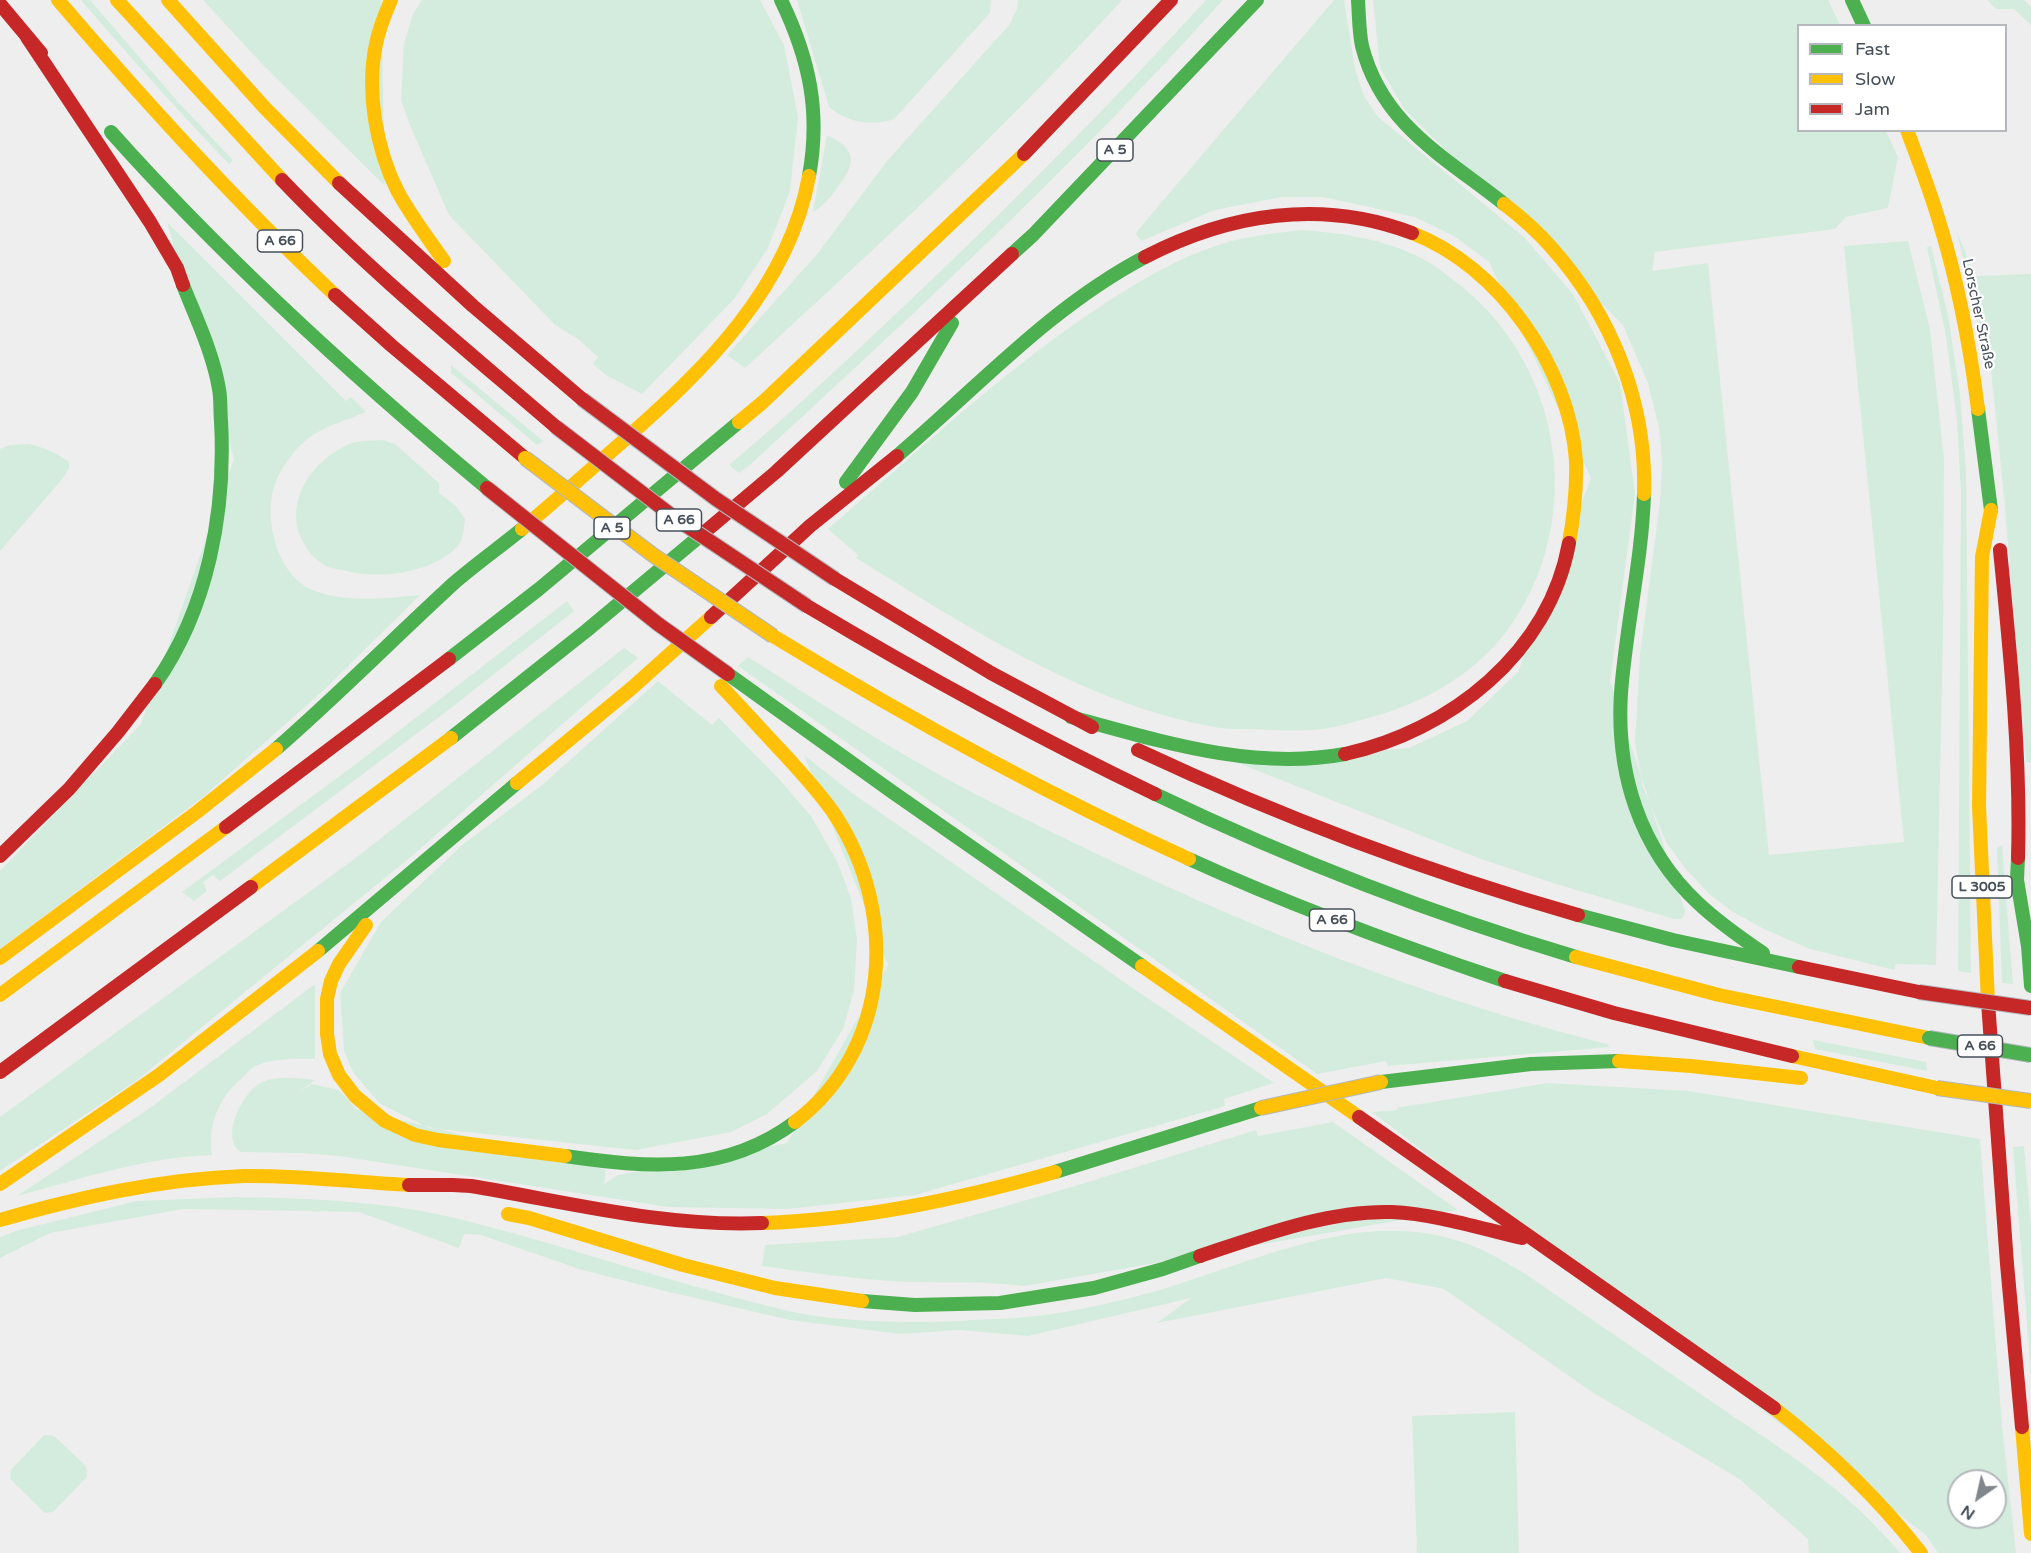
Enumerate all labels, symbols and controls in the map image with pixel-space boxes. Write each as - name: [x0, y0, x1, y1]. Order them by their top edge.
- legend: [1797, 24, 2007, 132]
- text: Fast: [1855, 38, 1890, 60]
- text: Slow: [1855, 68, 1896, 90]
- text: Jam: [1855, 98, 1890, 120]
- road number: A 5: [1097, 139, 1133, 161]
- road number: A 66: [258, 230, 302, 252]
- street label: Lorscher Straße: [1958, 257, 1998, 371]
- road number: A 66: [656, 509, 702, 531]
- road number: A 5: [594, 517, 630, 539]
- road number: L 3005: [1952, 876, 2012, 898]
- road number: A 66: [1310, 909, 1354, 931]
- road number: A 66: [1958, 1035, 2002, 1057]
- north arrow: [1947, 1469, 2007, 1529]
- text: N: [1957, 1500, 1979, 1524]

